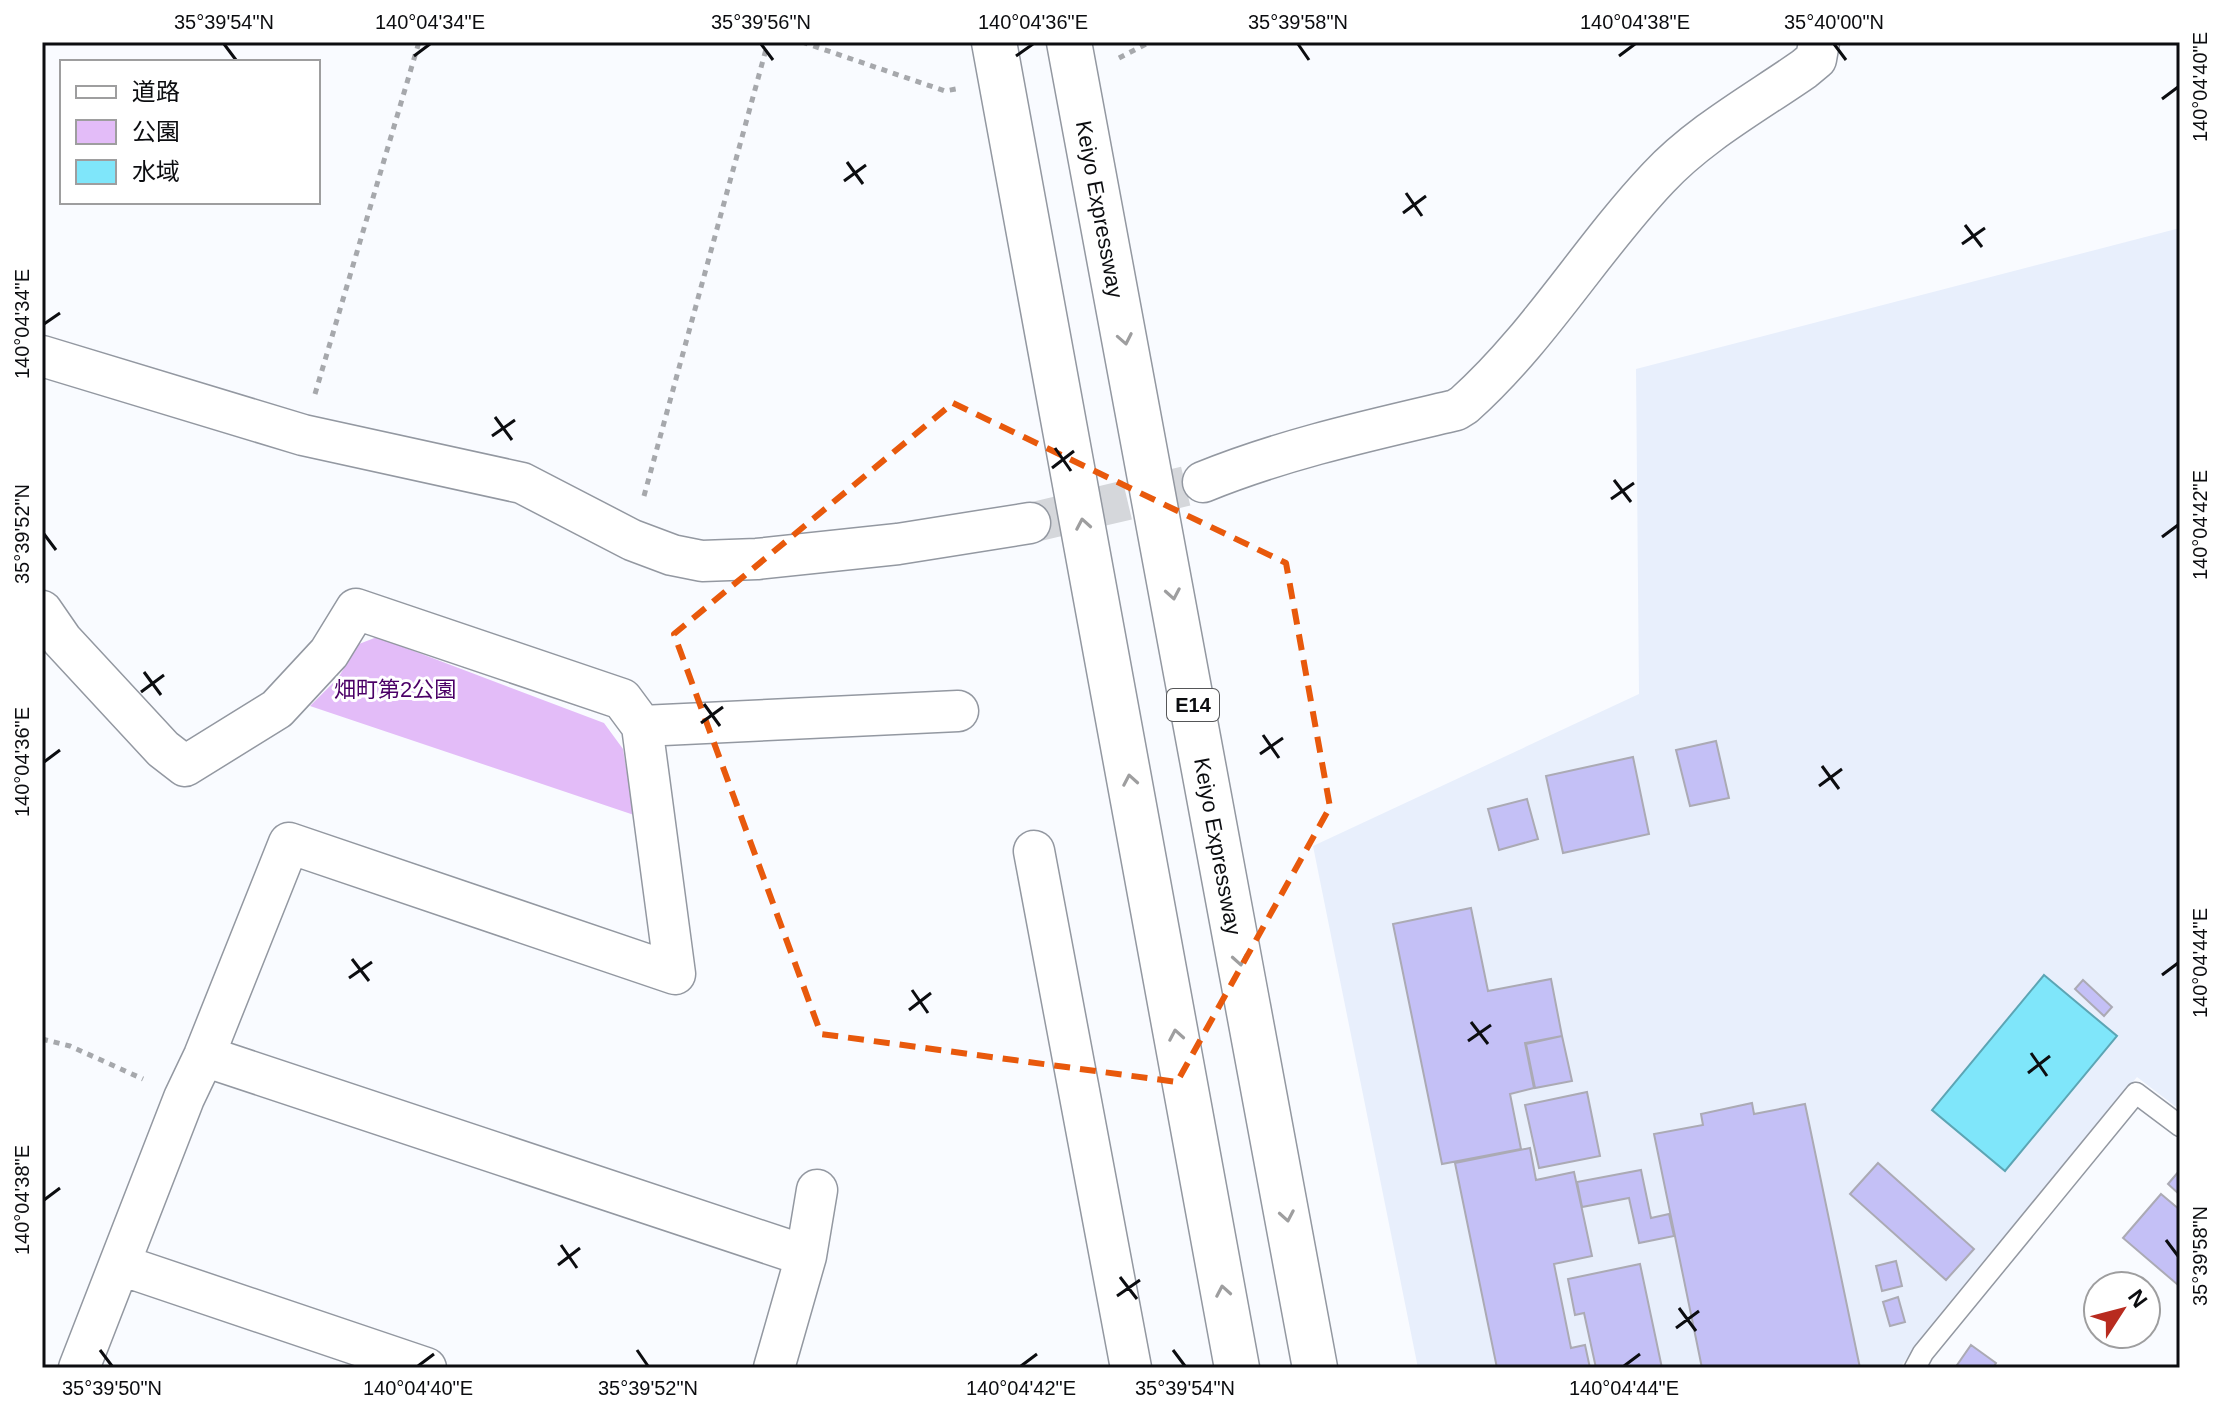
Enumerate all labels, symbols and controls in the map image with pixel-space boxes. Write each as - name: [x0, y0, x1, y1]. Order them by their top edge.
- text: 35°39'54"N: [174, 11, 274, 33]
- text: 140°04'34"E: [375, 11, 485, 33]
- text: 35°39'56"N: [711, 11, 811, 33]
- text: 140°04'36"E: [978, 11, 1088, 33]
- text: 35°39'58"N: [1248, 11, 1348, 33]
- text: 140°04'38"E: [1580, 11, 1690, 33]
- text: 35°40'00"N: [1784, 11, 1884, 33]
- text: 140°04'40"E: [2189, 32, 2211, 142]
- legend: [60, 60, 320, 204]
- text: 道路: [132, 78, 180, 105]
- text: 公園: [132, 118, 180, 145]
- street label: Keiyo Expressway: [1071, 119, 1128, 300]
- text: 水域: [132, 158, 180, 185]
- text: 140°04'34"E: [11, 269, 33, 379]
- one-way arrow: [1116, 332, 1133, 345]
- text: 140°04'42"E: [2189, 470, 2211, 580]
- text: 35°39'52"N: [11, 484, 33, 584]
- one-way arrow: [1076, 517, 1093, 531]
- one-way arrow: [1164, 588, 1181, 601]
- park label: 畑町第2公園: [334, 677, 456, 702]
- road number: E14: [1167, 689, 1219, 721]
- text: 140°04'36"E: [11, 707, 33, 817]
- street label: Keiyo Expressway: [1189, 756, 1246, 937]
- one-way arrow: [1122, 773, 1139, 786]
- text: 140°04'44"E: [2189, 908, 2211, 1018]
- one-way arrow: [1231, 953, 1248, 967]
- one-way arrow: [1169, 1029, 1186, 1042]
- text: 140°04'38"E: [11, 1145, 33, 1255]
- text: 35°39'58"N: [2189, 1206, 2211, 1306]
- one-way arrow: [1277, 1209, 1294, 1223]
- north arrow: [2082, 1270, 2162, 1350]
- one-way arrow: [1215, 1284, 1232, 1298]
- text: N: [2123, 1285, 2153, 1312]
- text: 35°39'50"N: [62, 1377, 162, 1399]
- text: 140°04'40"E: [363, 1377, 473, 1399]
- text: 35°39'52"N: [598, 1377, 698, 1399]
- text: 140°04'42"E: [966, 1377, 1076, 1399]
- text: 35°39'54"N: [1135, 1377, 1235, 1399]
- text: 140°04'44"E: [1569, 1377, 1679, 1399]

